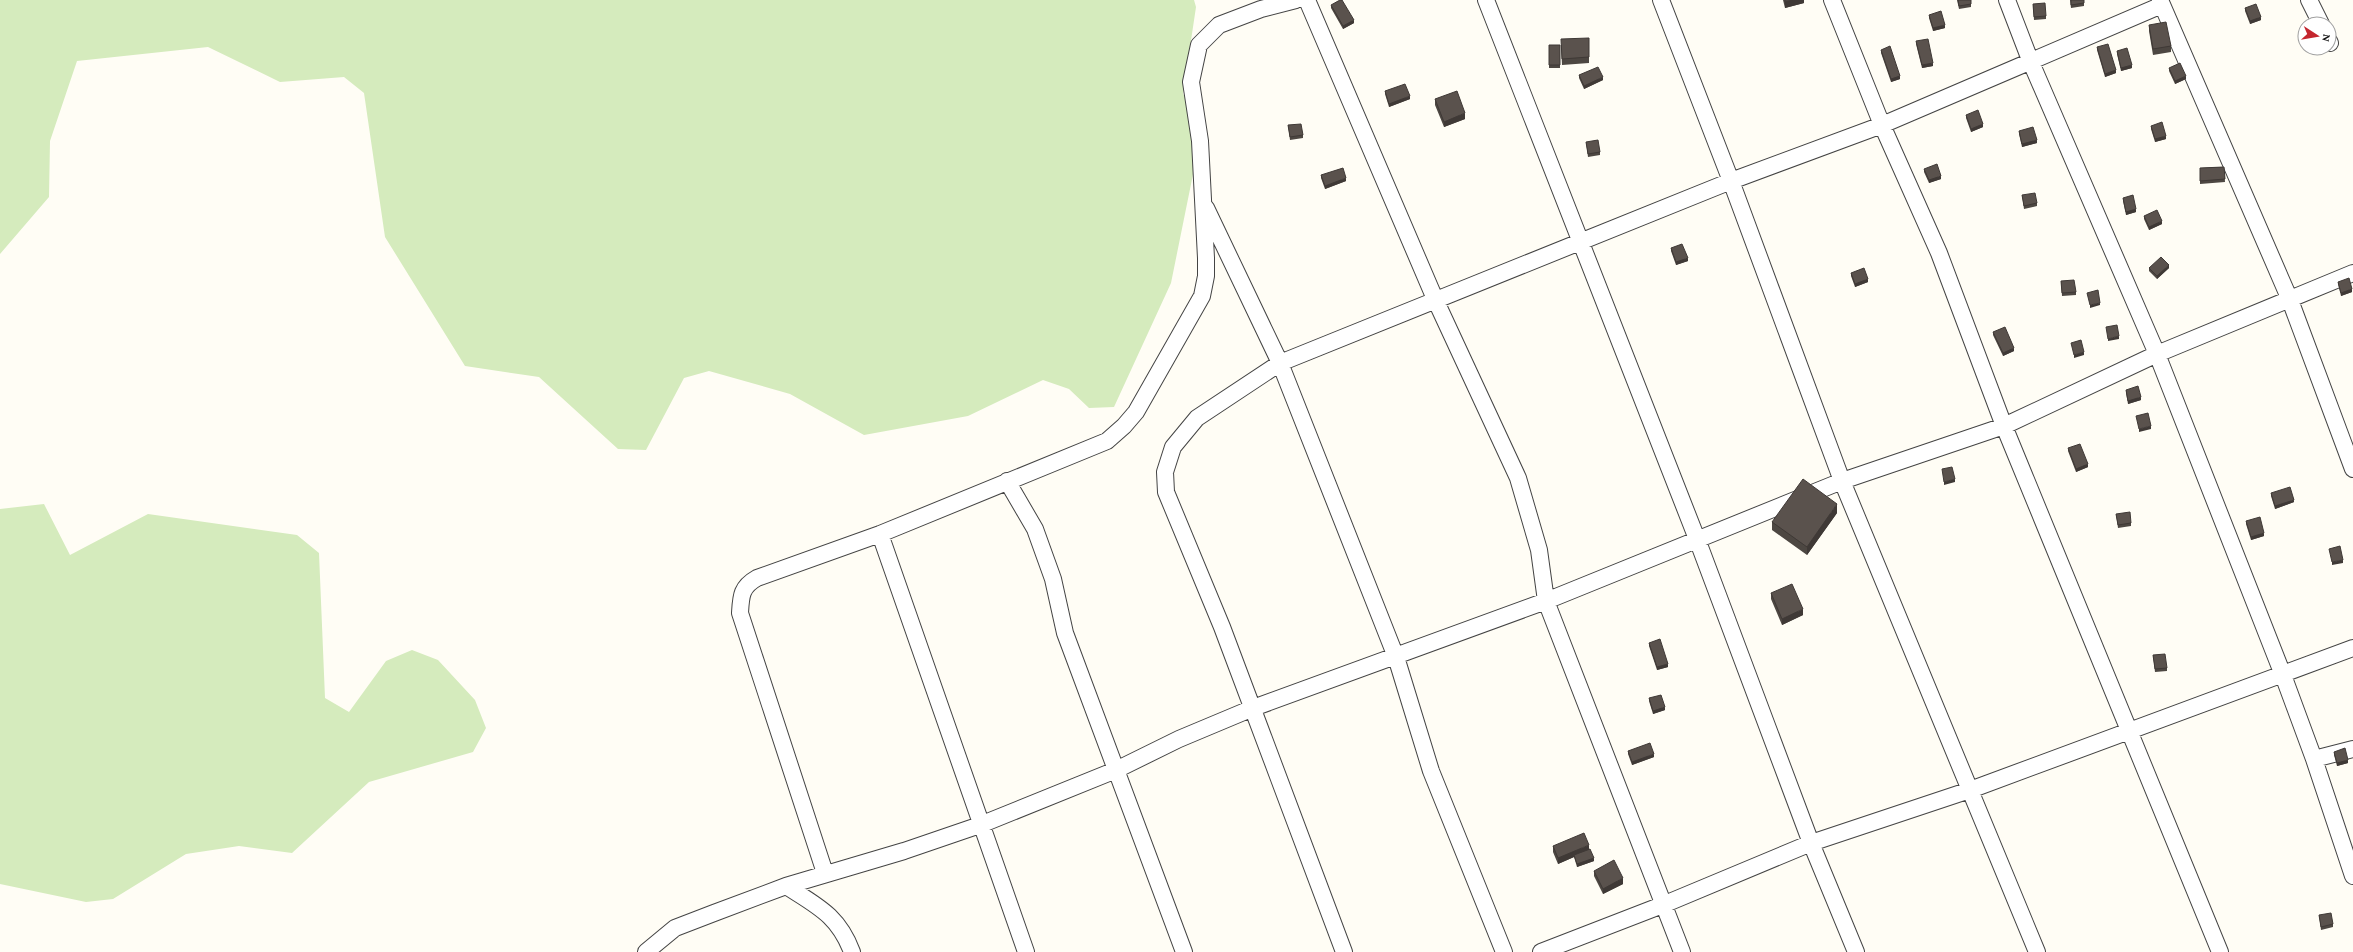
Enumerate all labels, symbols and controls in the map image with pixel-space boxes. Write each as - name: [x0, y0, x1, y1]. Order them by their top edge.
- north arrow: [2297, 16, 2337, 56]
- text: N: [2320, 33, 2333, 43]

